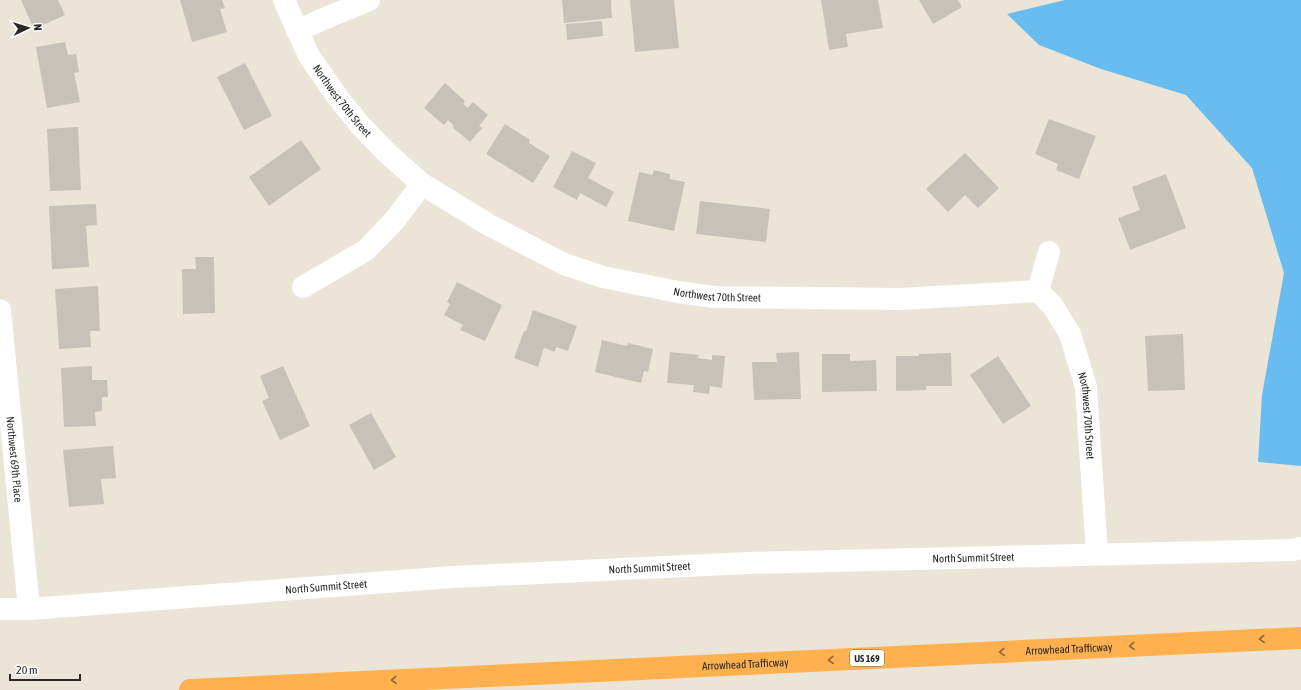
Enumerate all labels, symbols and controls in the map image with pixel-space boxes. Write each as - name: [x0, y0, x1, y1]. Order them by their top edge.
- north arrow: [8, 8, 48, 48]
- text: N: [32, 24, 44, 31]
- street label: Northwest 70th Street: [311, 62, 374, 139]
- street label: Northwest 70th Street: [672, 285, 761, 304]
- street label: Northwest 70th Street: [1076, 371, 1097, 460]
- street label: Northwest 69th Place: [4, 416, 25, 503]
- street label: North Summit Street: [932, 551, 1015, 565]
- street label: North Summit Street: [608, 560, 691, 576]
- street label: North Summit Street: [285, 578, 368, 596]
- one-way arrow: [1259, 635, 1265, 644]
- street label: Arrowhead Trafficway: [1025, 641, 1113, 657]
- one-way arrow: [1129, 641, 1135, 650]
- one-way arrow: [999, 647, 1005, 656]
- road number: US 169: [850, 650, 884, 666]
- scale bar: [10, 656, 80, 682]
- street label: Arrowhead Trafficway: [702, 656, 789, 672]
- one-way arrow: [828, 656, 834, 664]
- text: 20 m: [16, 663, 38, 677]
- one-way arrow: [391, 676, 397, 685]

